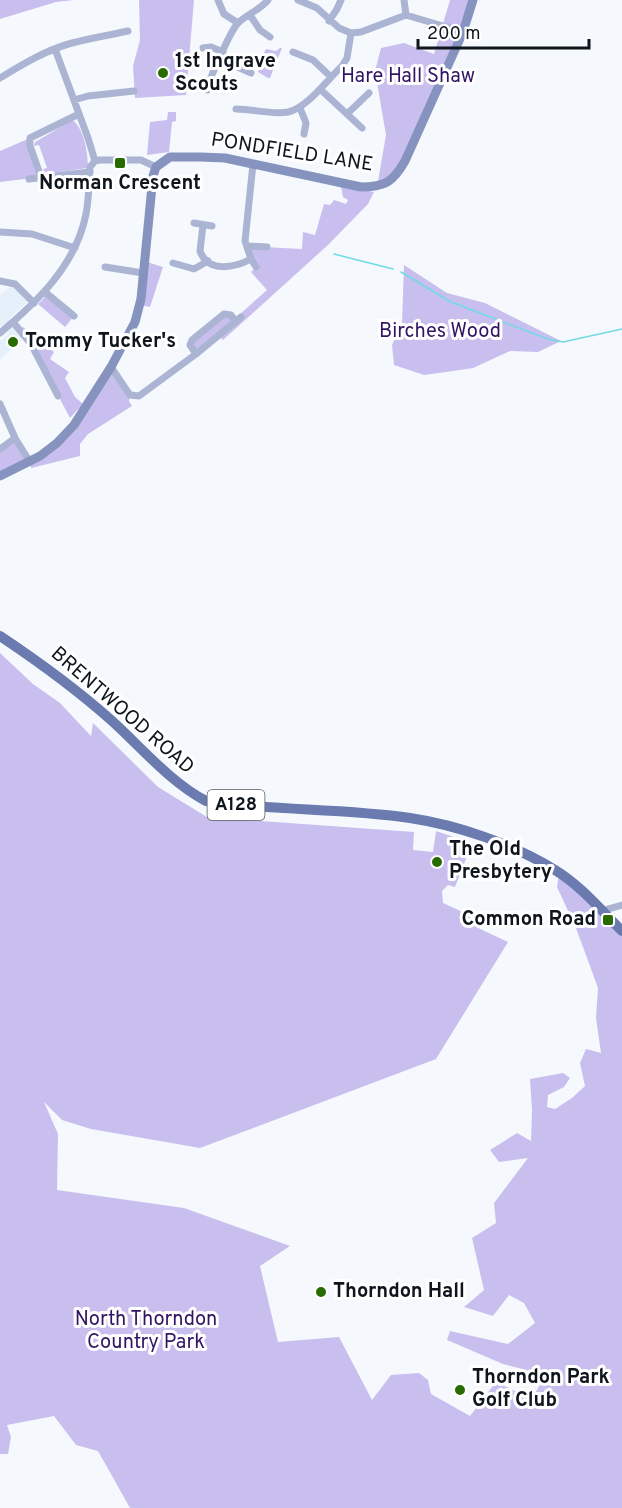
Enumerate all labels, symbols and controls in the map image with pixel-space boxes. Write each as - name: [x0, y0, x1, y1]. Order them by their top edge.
- scale bar: [418, 12, 589, 50]
- text: 200 m: [427, 23, 480, 46]
- place label: 1st Ingrave Scouts: [175, 49, 276, 98]
- park label: Hare Hall Shaw: [341, 64, 475, 90]
- marker: 1st Ingrave Scouts: [156, 66, 170, 80]
- street label: PONDFIELD LANE: [209, 127, 375, 179]
- marker: Norman Crescent: [113, 156, 127, 170]
- place label: Norman Crescent: [39, 171, 201, 197]
- park label: Birches Wood: [379, 319, 501, 345]
- place label: Tommy Tucker's: [25, 329, 176, 355]
- marker: Tommy Tucker's: [6, 335, 20, 349]
- street label: BRENTWOOD ROAD: [45, 642, 199, 780]
- road number: A128: [208, 790, 264, 820]
- place label: The Old Presbytery: [449, 837, 552, 886]
- marker: The Old Presbytery: [430, 855, 444, 869]
- place label: Common Road: [462, 907, 596, 933]
- marker: Common Road: [601, 913, 615, 927]
- place label: Thorndon Hall: [333, 1279, 465, 1305]
- marker: Thorndon Hall: [314, 1285, 328, 1299]
- park label: North Thorndon Country Park: [75, 1307, 217, 1356]
- place label: Thorndon Park Golf Club: [472, 1365, 610, 1414]
- marker: Thorndon Park Golf Club: [453, 1383, 467, 1397]

